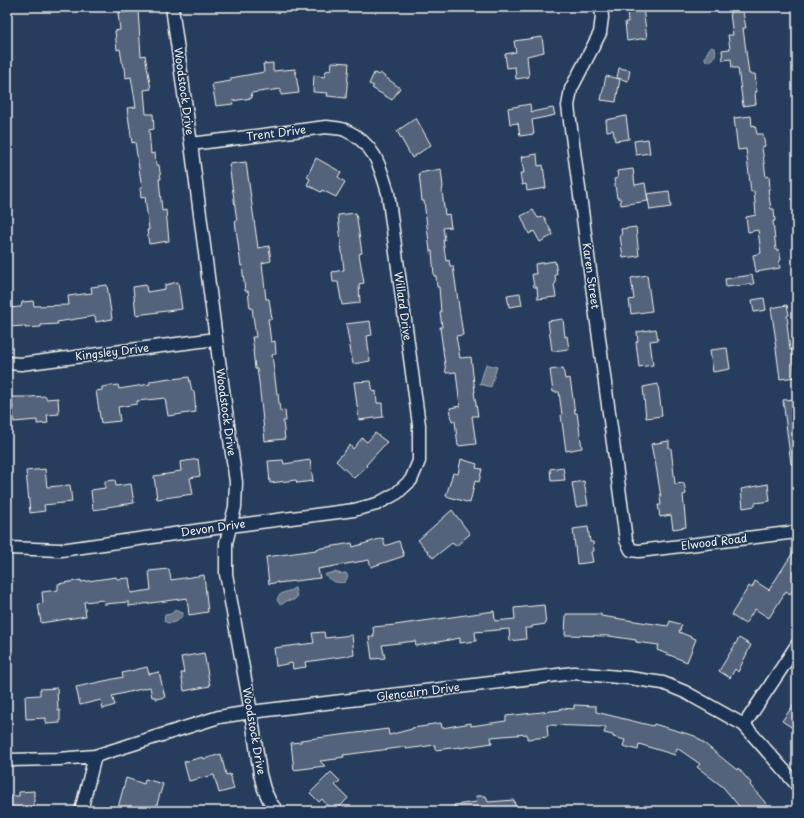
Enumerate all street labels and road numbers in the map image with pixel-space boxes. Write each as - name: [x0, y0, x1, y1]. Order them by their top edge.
- street label: Woodstock Drive: [170, 46, 199, 136]
- street label: Trent Drive: [245, 120, 307, 145]
- street label: Karen Street: [578, 242, 605, 311]
- street label: Willard Drive: [390, 270, 417, 342]
- street label: Kingsley Drive: [74, 339, 150, 364]
- street label: Woodstock Drive: [212, 367, 241, 457]
- street label: Devon Drive: [179, 515, 247, 540]
- street label: Elwood Road: [680, 529, 748, 554]
- street label: Glencairn Drive: [375, 678, 461, 705]
- street label: Woodstock Drive: [238, 686, 271, 776]

